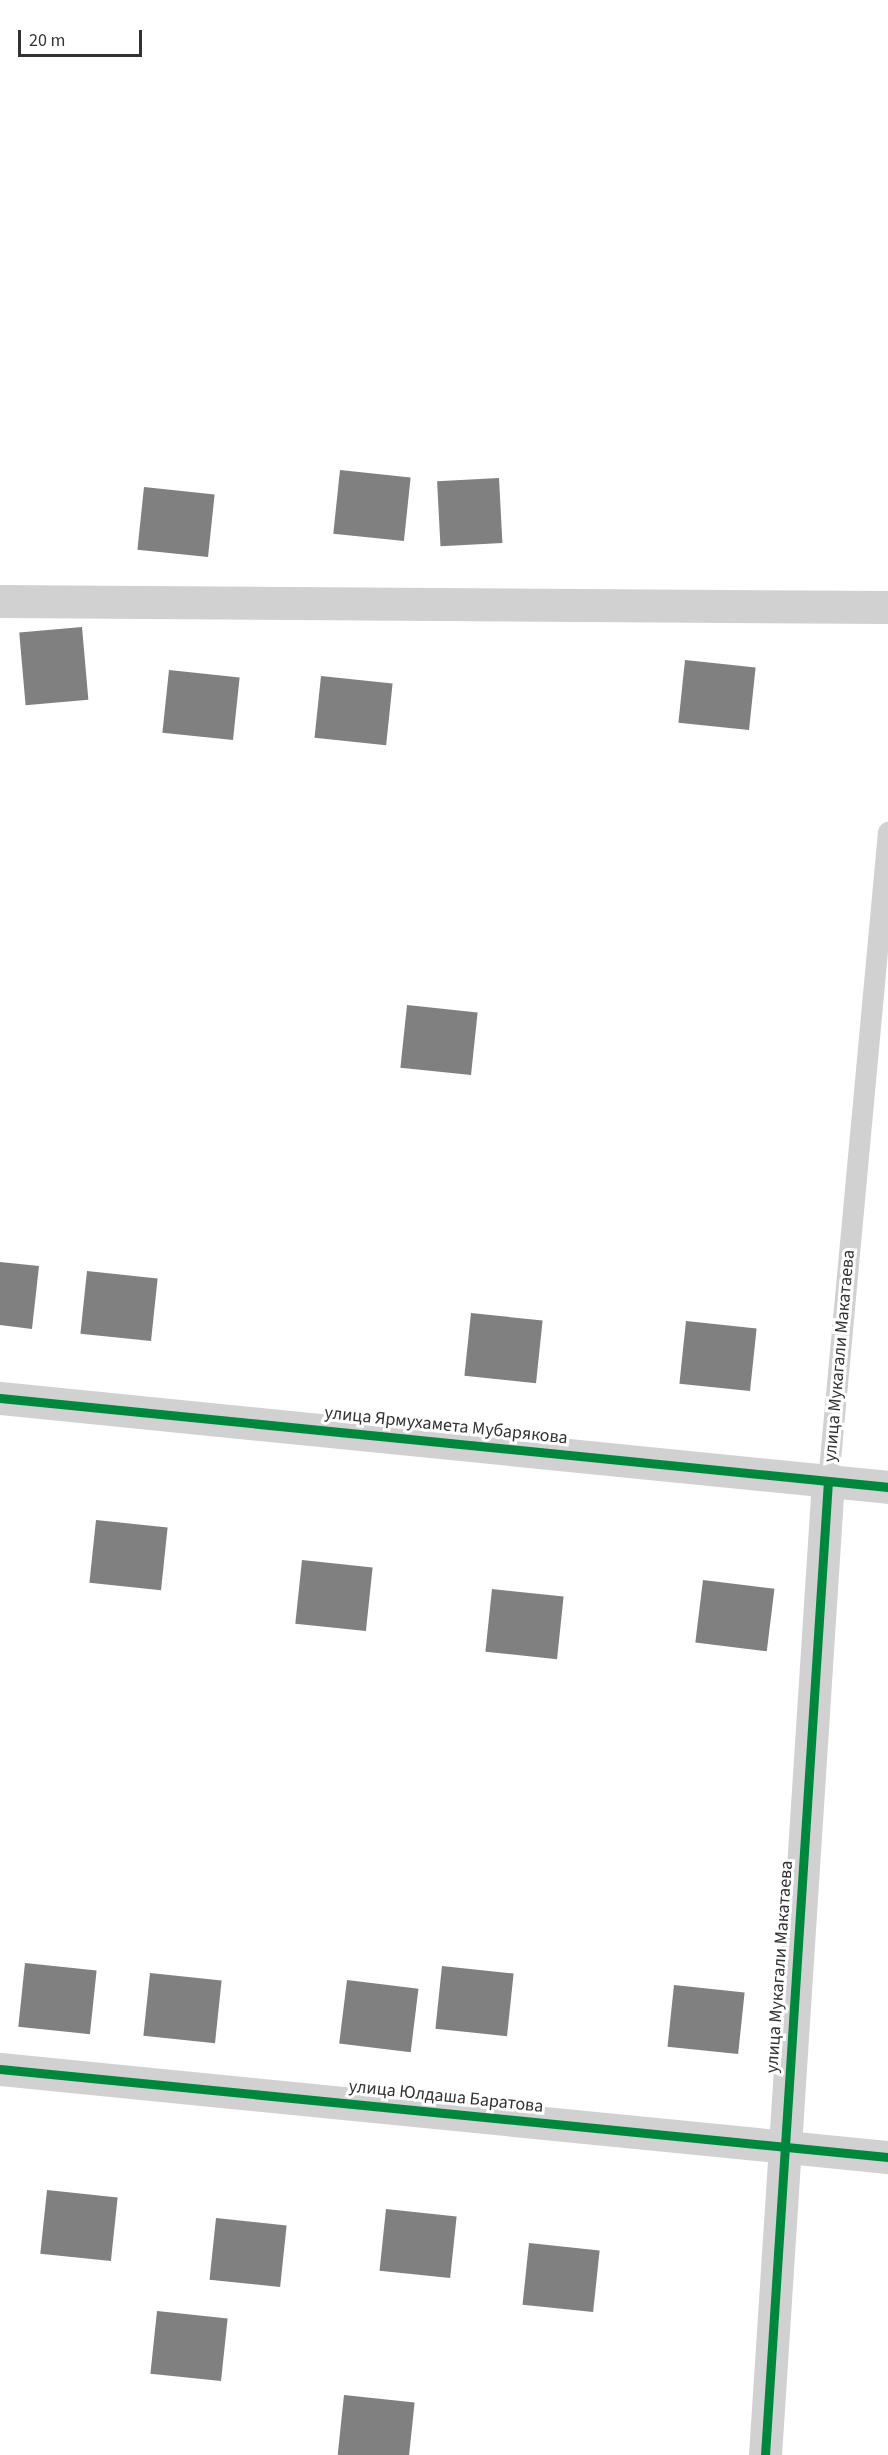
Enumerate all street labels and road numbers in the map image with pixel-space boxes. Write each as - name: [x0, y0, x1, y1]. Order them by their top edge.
- street label: улица Мукагали Макатаева: [820, 1249, 860, 1463]
- street label: улица Ярмухамета Мубарякова: [323, 1402, 569, 1450]
- street label: улица Мукагали Макатаева: [762, 1860, 798, 2074]
- street label: улица Юлдаша Баратова: [348, 2076, 544, 2118]

